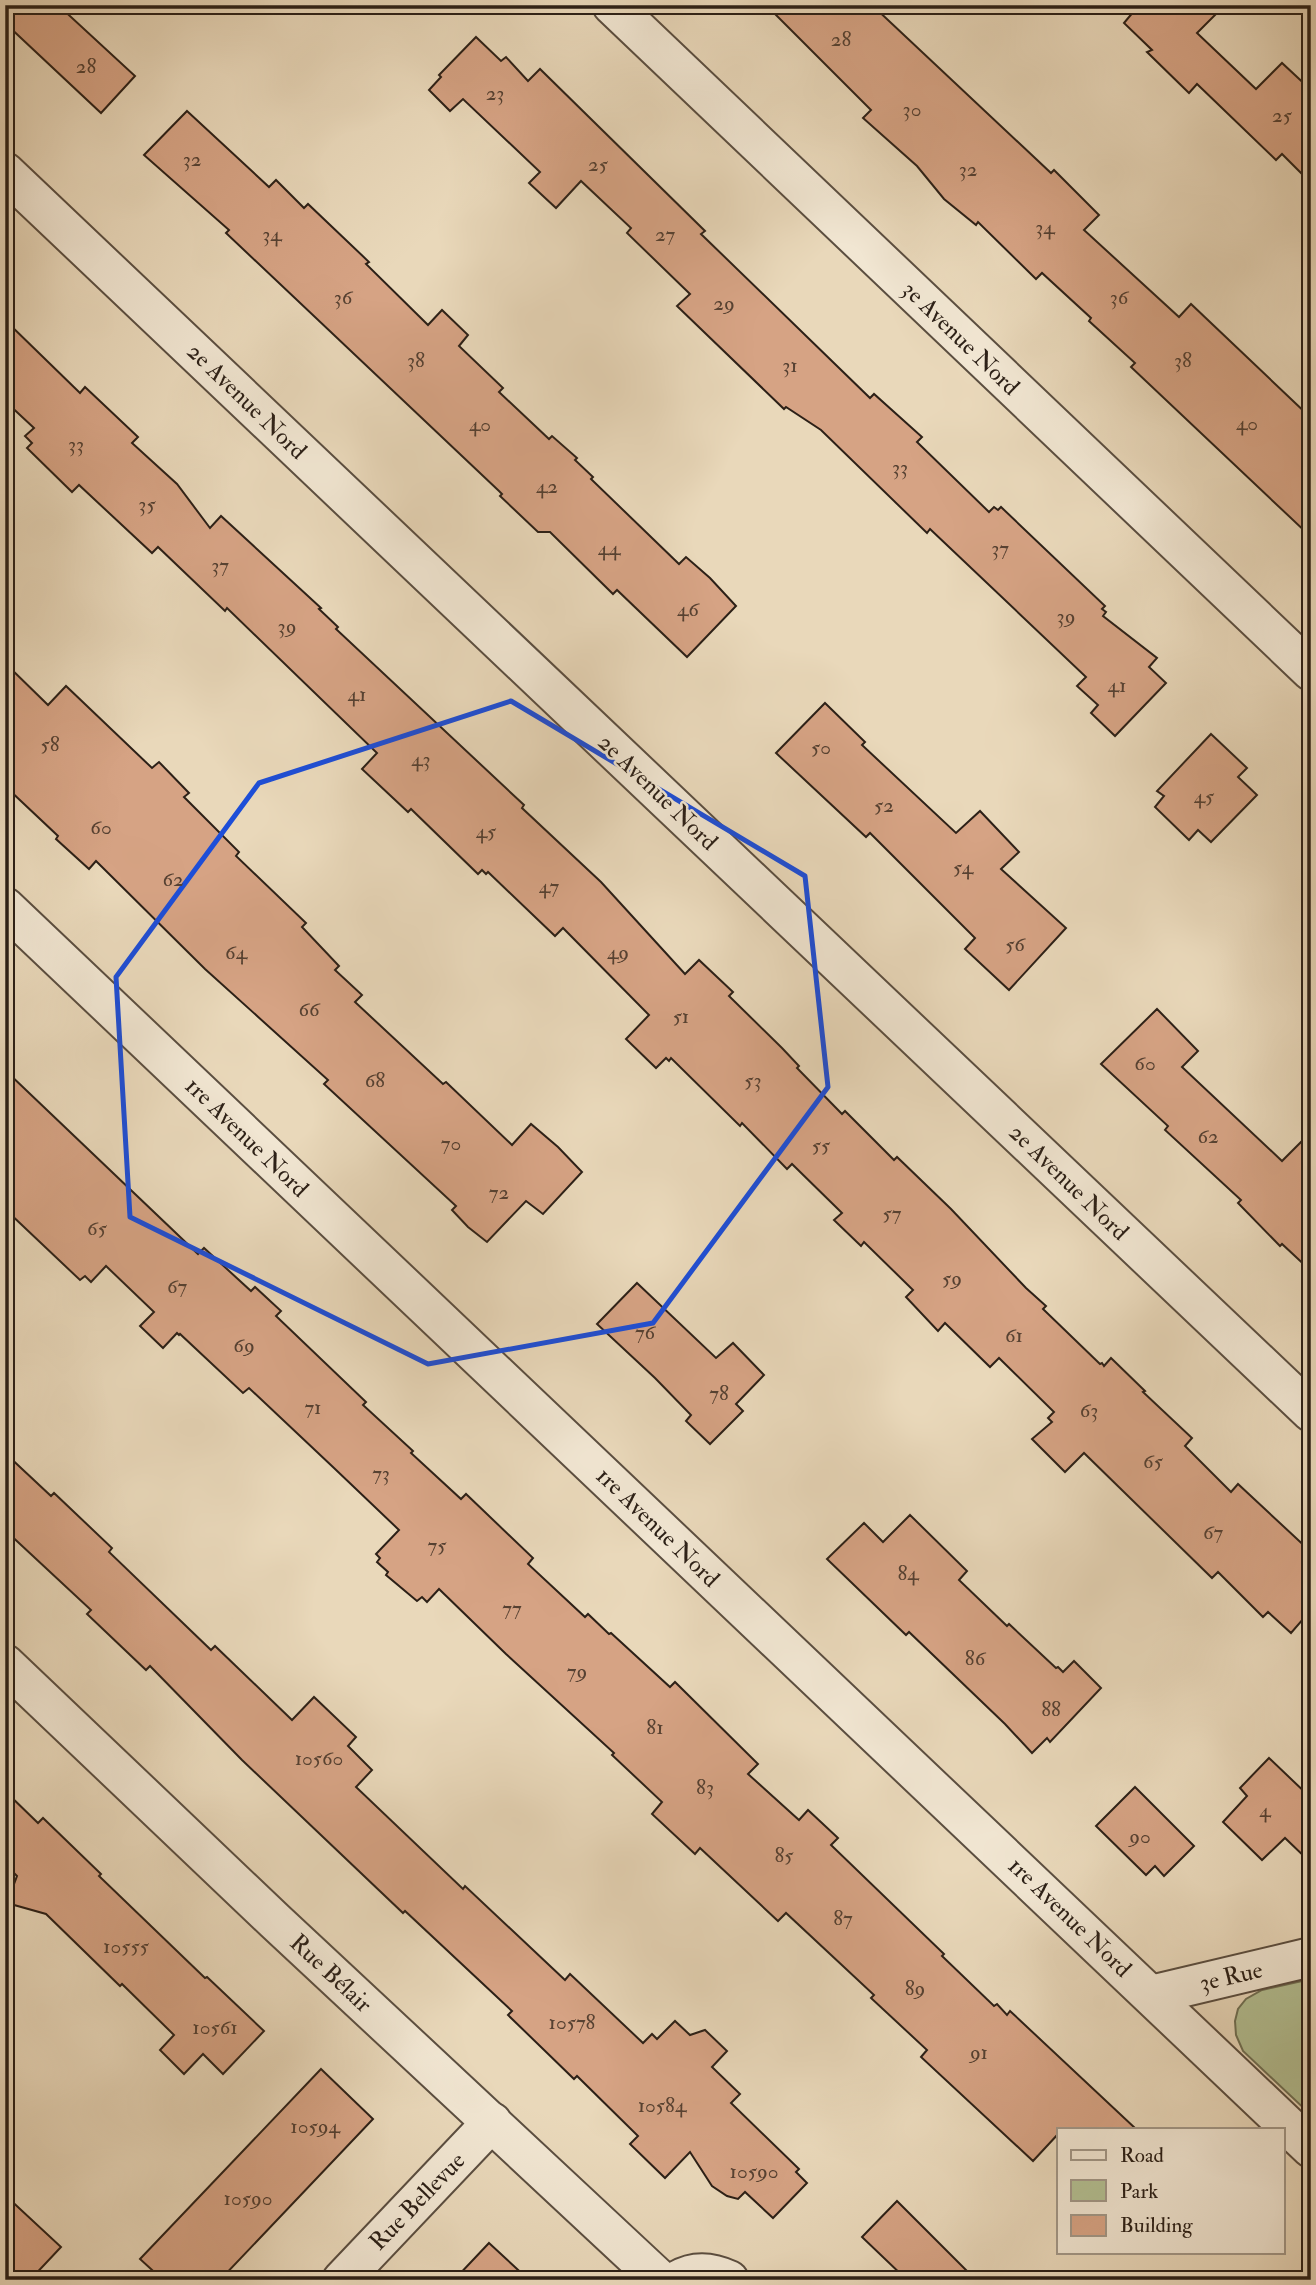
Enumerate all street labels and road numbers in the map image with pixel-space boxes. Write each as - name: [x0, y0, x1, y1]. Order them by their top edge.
- street label: 3e Avenue Nord: [895, 274, 1026, 402]
- street label: 2e Avenue Nord: [180, 336, 313, 466]
- street label: 2e Avenue Nord: [591, 727, 724, 857]
- street label: 1re Avenue Nord: [178, 1071, 315, 1204]
- street label: 2e Avenue Nord: [1002, 1117, 1135, 1247]
- street label: 1re Avenue Nord: [589, 1461, 726, 1594]
- street label: 1re Avenue Nord: [1001, 1851, 1138, 1984]
- street label: Rue Bélair: [283, 1927, 378, 2019]
- street label: 3e Rue: [1197, 1954, 1266, 1999]
- street label: Rue Bellevue: [363, 2146, 472, 2257]

